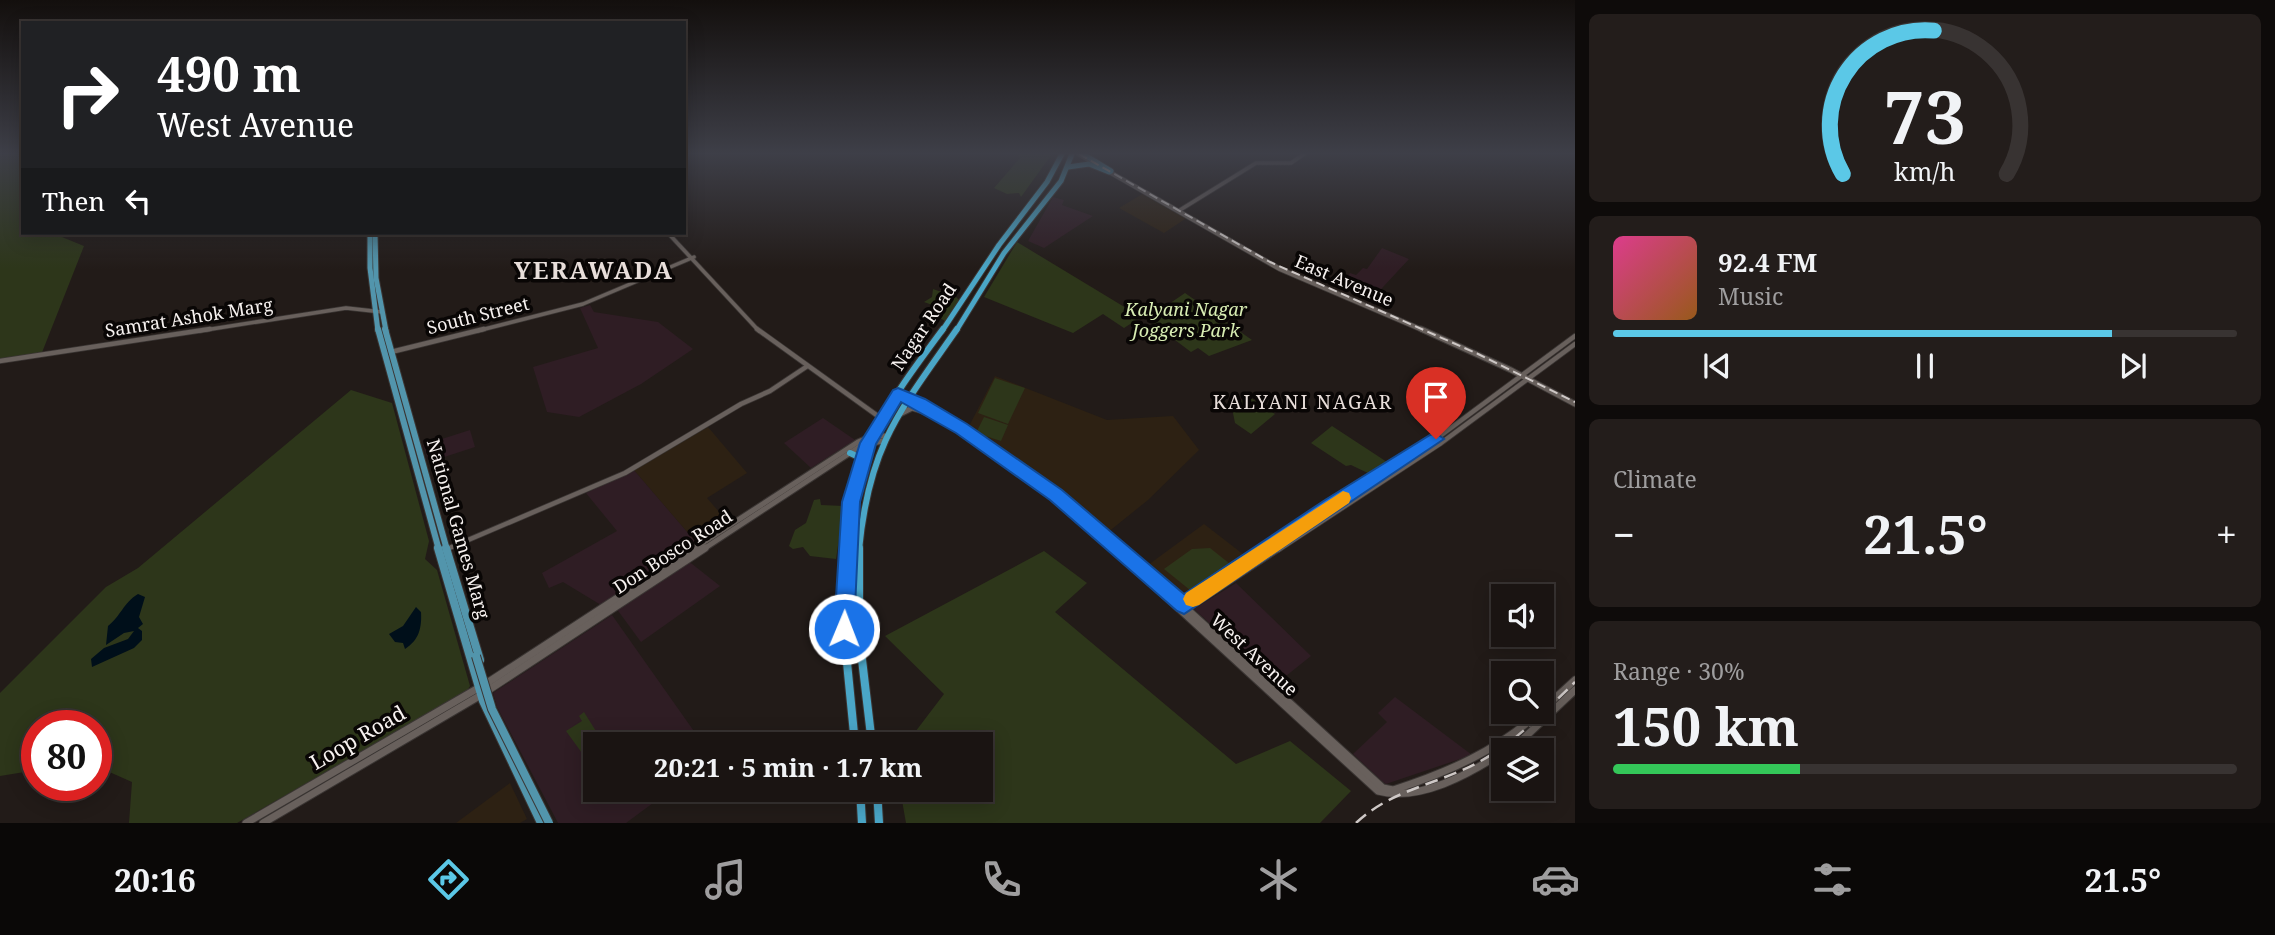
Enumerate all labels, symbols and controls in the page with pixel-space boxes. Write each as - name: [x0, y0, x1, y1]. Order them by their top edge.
- text: 490 m: [157, 40, 301, 106]
- icon: right: [42, 49, 133, 140]
- text: 73: [1884, 67, 1966, 166]
- text: West Avenue: [157, 103, 354, 146]
- text: km/h: [1894, 154, 1956, 188]
- icon: left: [119, 182, 157, 220]
- text: Then: [42, 183, 105, 219]
- text: 92.4 FM: [1718, 244, 1817, 280]
- street label: East Avenue: [1291, 249, 1397, 312]
- district label: YERAWADA: [514, 253, 674, 286]
- street label: Nagar Road: [885, 278, 961, 375]
- text: Music: [1718, 280, 1783, 312]
- street label: South Street: [424, 291, 531, 339]
- street label: Samrat Ashok Marg: [103, 292, 275, 342]
- park label: Kalyani Nagar Joggers Park: [1124, 297, 1248, 342]
- icon: previous: [1698, 347, 1736, 385]
- icon: pause: [1906, 347, 1944, 385]
- icon: next: [2114, 347, 2152, 385]
- pin: [1406, 367, 1466, 439]
- icon: arrive: [1417, 378, 1455, 416]
- district label: KALYANI NAGAR: [1213, 389, 1393, 415]
- street label: National Games Marg: [422, 436, 496, 622]
- text: Climate: [1613, 463, 1697, 495]
- text: 21.5°: [1863, 498, 1988, 569]
- street label: Don Bosco Road: [608, 504, 737, 599]
- text: −: [1613, 508, 1635, 560]
- text: +: [2216, 508, 2237, 560]
- map controls: [1491, 584, 1554, 801]
- button: sound: [1491, 584, 1554, 647]
- position arrow: [807, 592, 881, 666]
- street label: West Avenue: [1206, 608, 1303, 701]
- text: Range · 30%: [1613, 655, 1745, 687]
- button: search: [1491, 661, 1554, 724]
- text: 150 km: [1613, 690, 1799, 761]
- street label: Loop Road: [304, 698, 411, 776]
- speed limit sign: 80: [21, 710, 112, 801]
- button: layers: [1491, 738, 1554, 801]
- text: 20:21 · 5 min · 1.7 km: [654, 749, 922, 785]
- icon: directions: [424, 855, 473, 904]
- icon: music: [701, 855, 750, 904]
- icon: phone: [977, 855, 1026, 904]
- icon: climate: [1254, 855, 1303, 904]
- icon: car: [1531, 855, 1580, 904]
- icon: filters: [1808, 855, 1857, 904]
- text: 20:16: [114, 858, 196, 901]
- text: 21.5°: [2085, 858, 2161, 901]

